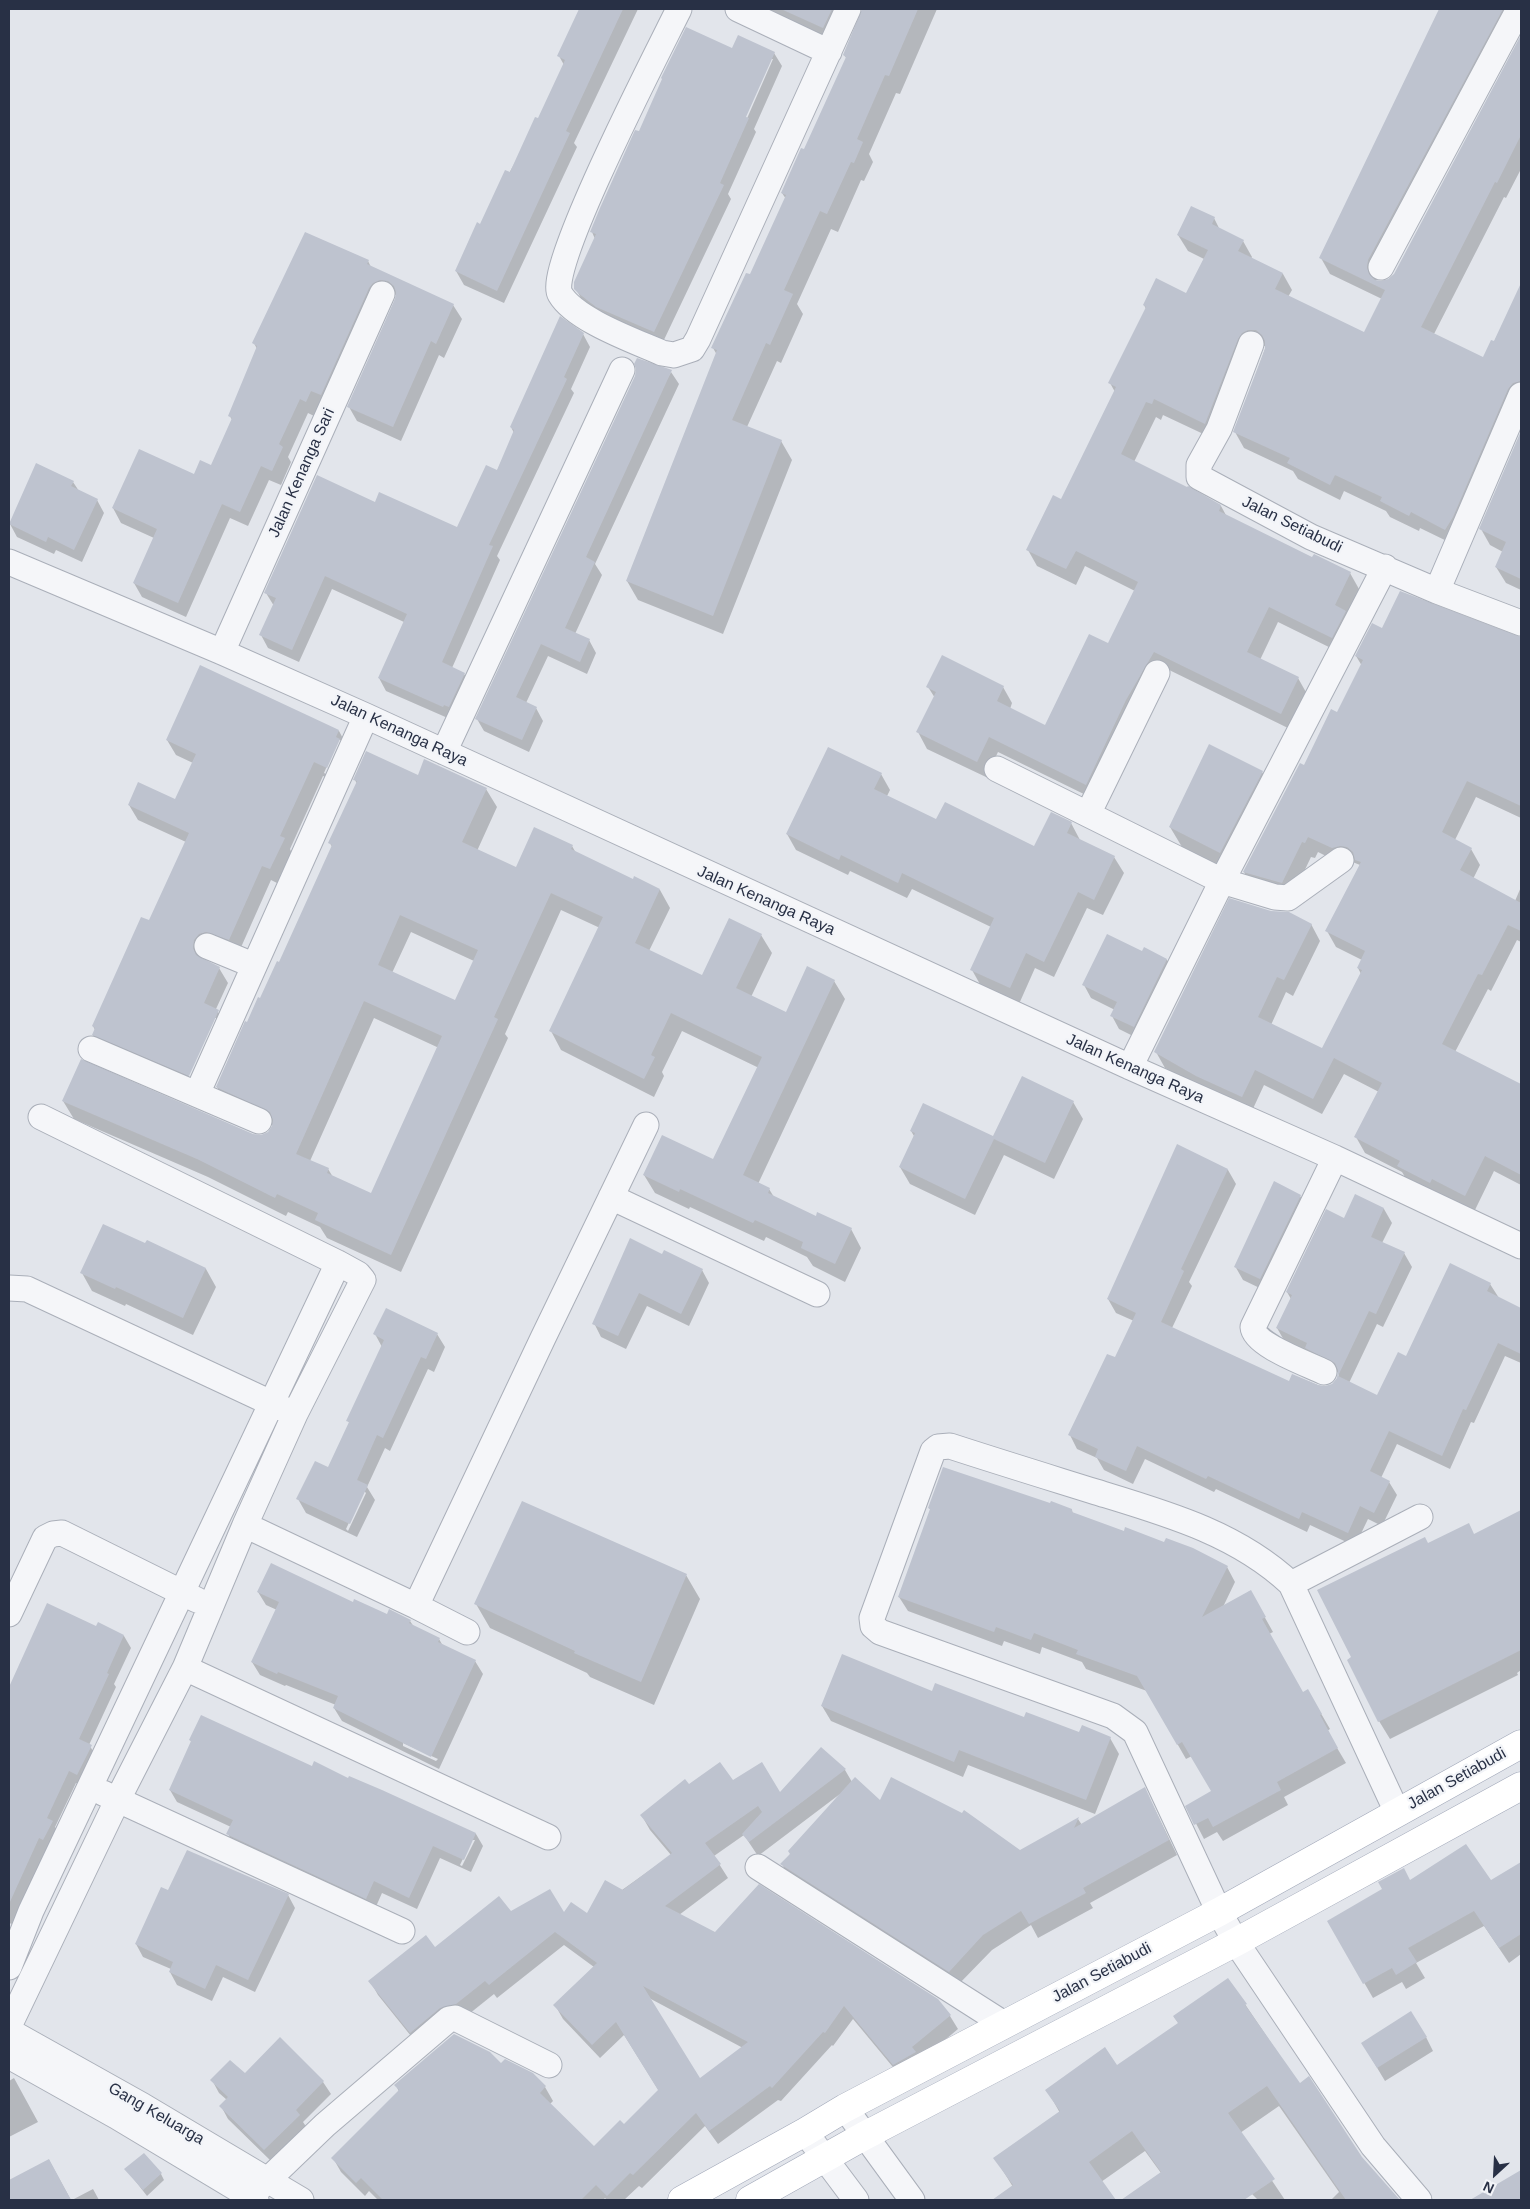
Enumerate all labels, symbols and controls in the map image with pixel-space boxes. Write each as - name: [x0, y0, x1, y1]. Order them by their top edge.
- street label: Jalan Kenanga Sari: [265, 405, 339, 541]
- street label: Jalan Setiabudi: [1239, 492, 1345, 558]
- street label: Jalan Kenanga Raya: [328, 691, 470, 771]
- street label: Jalan Kenanga Raya: [694, 862, 838, 940]
- street label: Jalan Kenanga Raya: [1063, 1030, 1207, 1108]
- street label: Jalan Setiabudi: [1404, 1744, 1510, 1814]
- street label: Jalan Setiabudi: [1049, 1939, 1155, 2007]
- street label: Gang Keluarga: [105, 2079, 207, 2149]
- north arrow: [1470, 2149, 1520, 2199]
- text: N: [1481, 2178, 1497, 2197]

